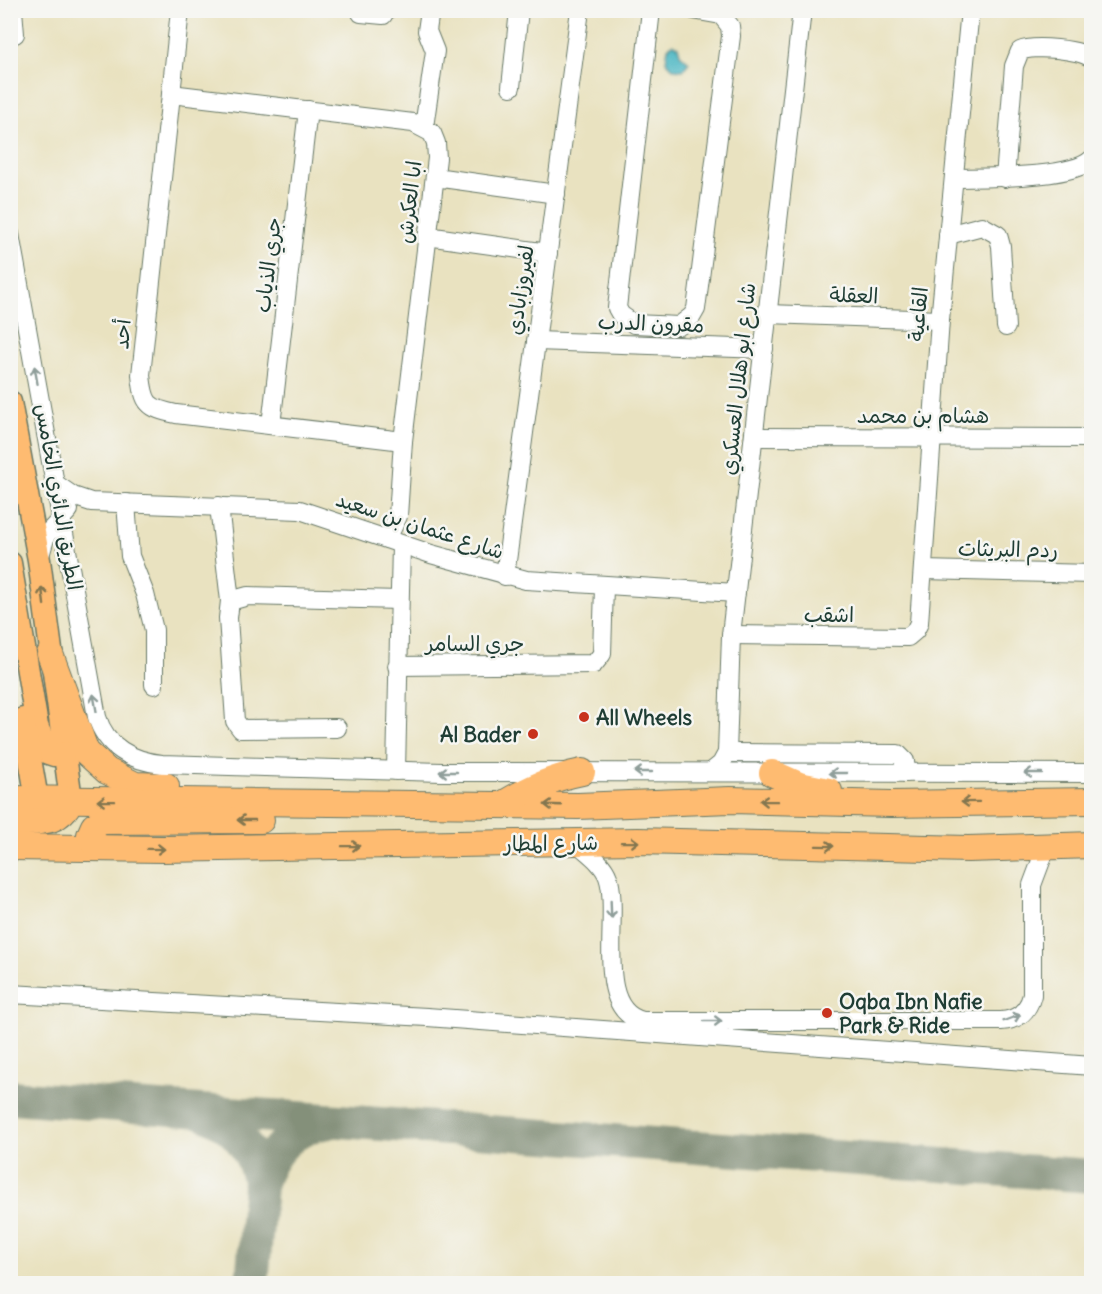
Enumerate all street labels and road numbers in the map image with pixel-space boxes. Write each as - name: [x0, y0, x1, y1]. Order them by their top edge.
- street label: ابا العكرش: [391, 159, 427, 245]
- street label: جري الذياب: [249, 216, 289, 315]
- street label: لفيروزابادي: [500, 243, 542, 337]
- street label: العقلة: [829, 281, 879, 309]
- street label: شارع ابو هلال العسكري: [714, 282, 764, 477]
- street label: القاعية: [902, 286, 934, 342]
- street label: مقرون الدرب: [597, 308, 705, 338]
- street label: أحد: [107, 318, 137, 350]
- street label: الطريق الدائري الخامس: [27, 402, 89, 593]
- street label: هشام بن محمد: [857, 402, 989, 432]
- street label: شارع عثمان بن سعيد: [332, 485, 507, 567]
- street label: ردم البريثات: [958, 535, 1058, 566]
- street label: اشقب: [804, 601, 854, 628]
- street label: جري السامر: [424, 630, 524, 659]
- street label: شارع المطار: [502, 829, 598, 859]

